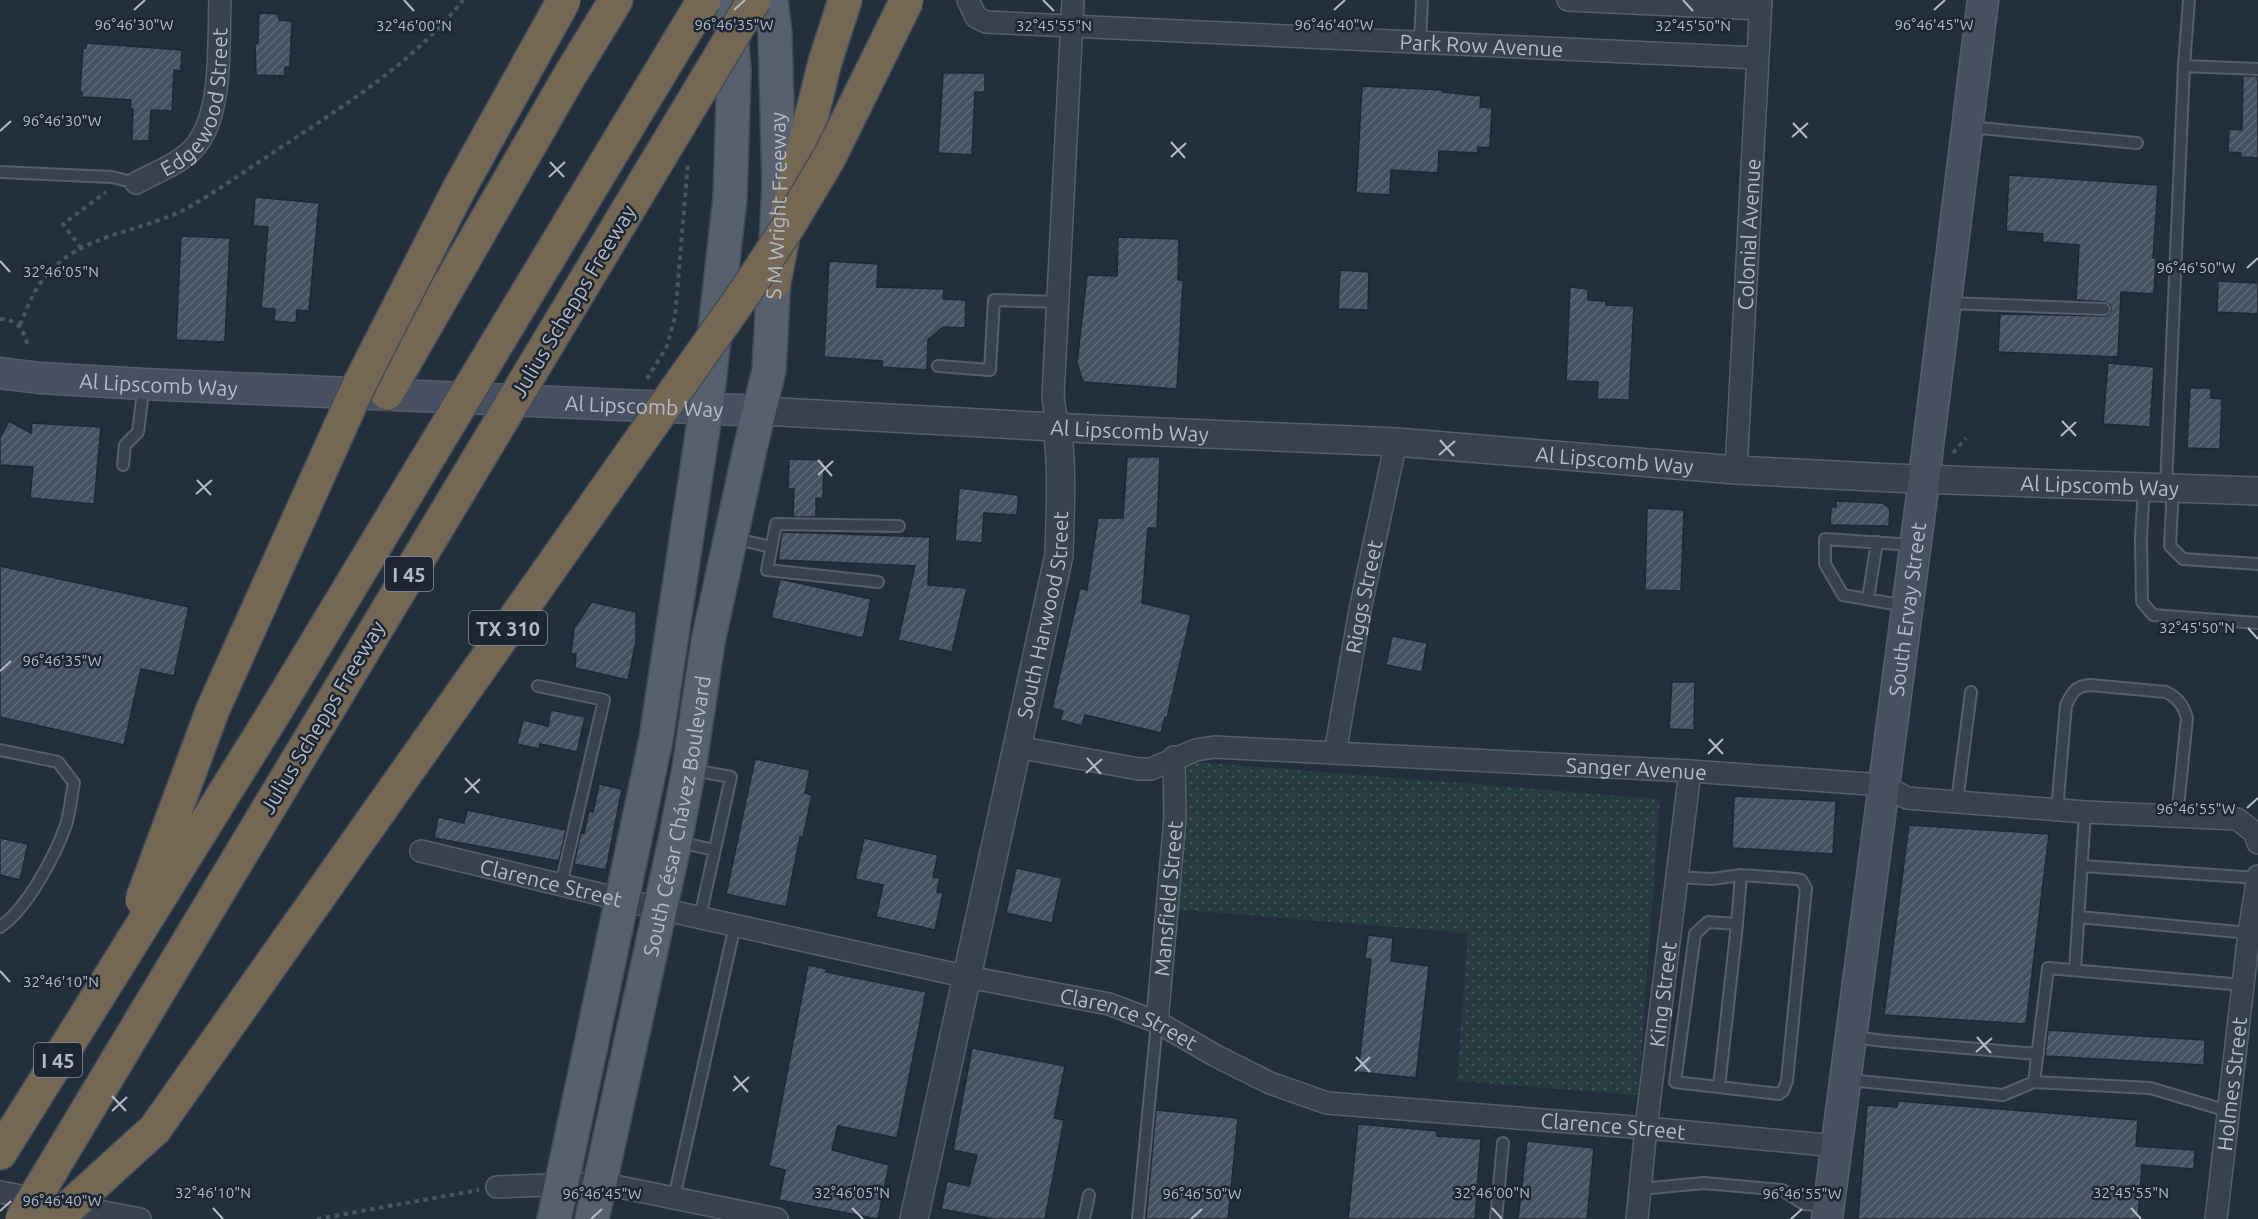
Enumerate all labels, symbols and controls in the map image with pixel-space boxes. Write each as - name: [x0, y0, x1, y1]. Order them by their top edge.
- text: 96°46'30"W: [94, 16, 174, 33]
- text: 96°46'35"W: [694, 16, 774, 33]
- text: 96°46'40"W: [1294, 16, 1374, 33]
- text: 96°46'45"W: [1894, 16, 1974, 33]
- text: 32°46'00"N: [376, 17, 452, 34]
- text: 32°45'55"N: [1016, 17, 1092, 34]
- text: 32°45'50"N: [1655, 17, 1731, 34]
- street label: Edgewood Street: [156, 28, 231, 181]
- street label: Park Row Avenue: [1399, 29, 1564, 61]
- text: 96°46'30"W: [22, 112, 102, 129]
- street label: S M Wright Freeway: [761, 112, 791, 300]
- street label: Colonial Avenue: [1733, 158, 1765, 311]
- street label: Julius Schepps Freeway: [506, 200, 640, 402]
- text: 96°46'50"W: [2156, 259, 2236, 276]
- text: 32°46'05"N: [23, 263, 99, 280]
- street label: Al Lipscomb Way: [79, 368, 238, 400]
- street label: Al Lipscomb Way: [564, 390, 724, 421]
- street label: Al Lipscomb Way: [1050, 415, 1209, 446]
- street label: Al Lipscomb Way: [1535, 442, 1694, 478]
- street label: Al Lipscomb Way: [2020, 471, 2179, 500]
- street label: South Harwood Street: [1012, 511, 1072, 721]
- street label: South Ervay Street: [1884, 521, 1930, 698]
- street label: Riggs Street: [1341, 538, 1387, 655]
- road number: I 45: [385, 557, 433, 591]
- road number: TX 310: [469, 611, 547, 645]
- street label: Julius Schepps Freeway: [255, 616, 389, 818]
- text: 32°45'50"N: [2159, 619, 2235, 636]
- text: 96°46'35"W: [22, 652, 102, 669]
- street label: South César Chávez Boulevard: [638, 674, 715, 959]
- street label: Sanger Avenue: [1565, 753, 1708, 784]
- text: 96°46'55"W: [2156, 800, 2236, 817]
- street label: Mansfield Street: [1149, 820, 1187, 977]
- street label: Clarence Street: [478, 854, 625, 911]
- street label: King Street: [1644, 940, 1681, 1048]
- text: 32°46'10"N: [23, 973, 99, 990]
- street label: Clarence Street: [1058, 983, 1202, 1055]
- street label: Holmes Street: [2212, 1016, 2251, 1152]
- road number: I 45: [34, 1043, 82, 1077]
- street label: Clarence Street: [1540, 1108, 1687, 1144]
- text: 32°46'10"N: [175, 1184, 251, 1201]
- text: 32°46'05"N: [814, 1184, 890, 1201]
- text: 32°46'00"N: [1454, 1184, 1530, 1201]
- text: 32°45'55"N: [2093, 1184, 2169, 1201]
- text: 96°46'45"W: [562, 1185, 642, 1202]
- text: 96°46'50"W: [1162, 1185, 1242, 1202]
- text: 96°46'55"W: [1762, 1185, 1842, 1202]
- text: 96°46'40"W: [22, 1192, 102, 1209]

